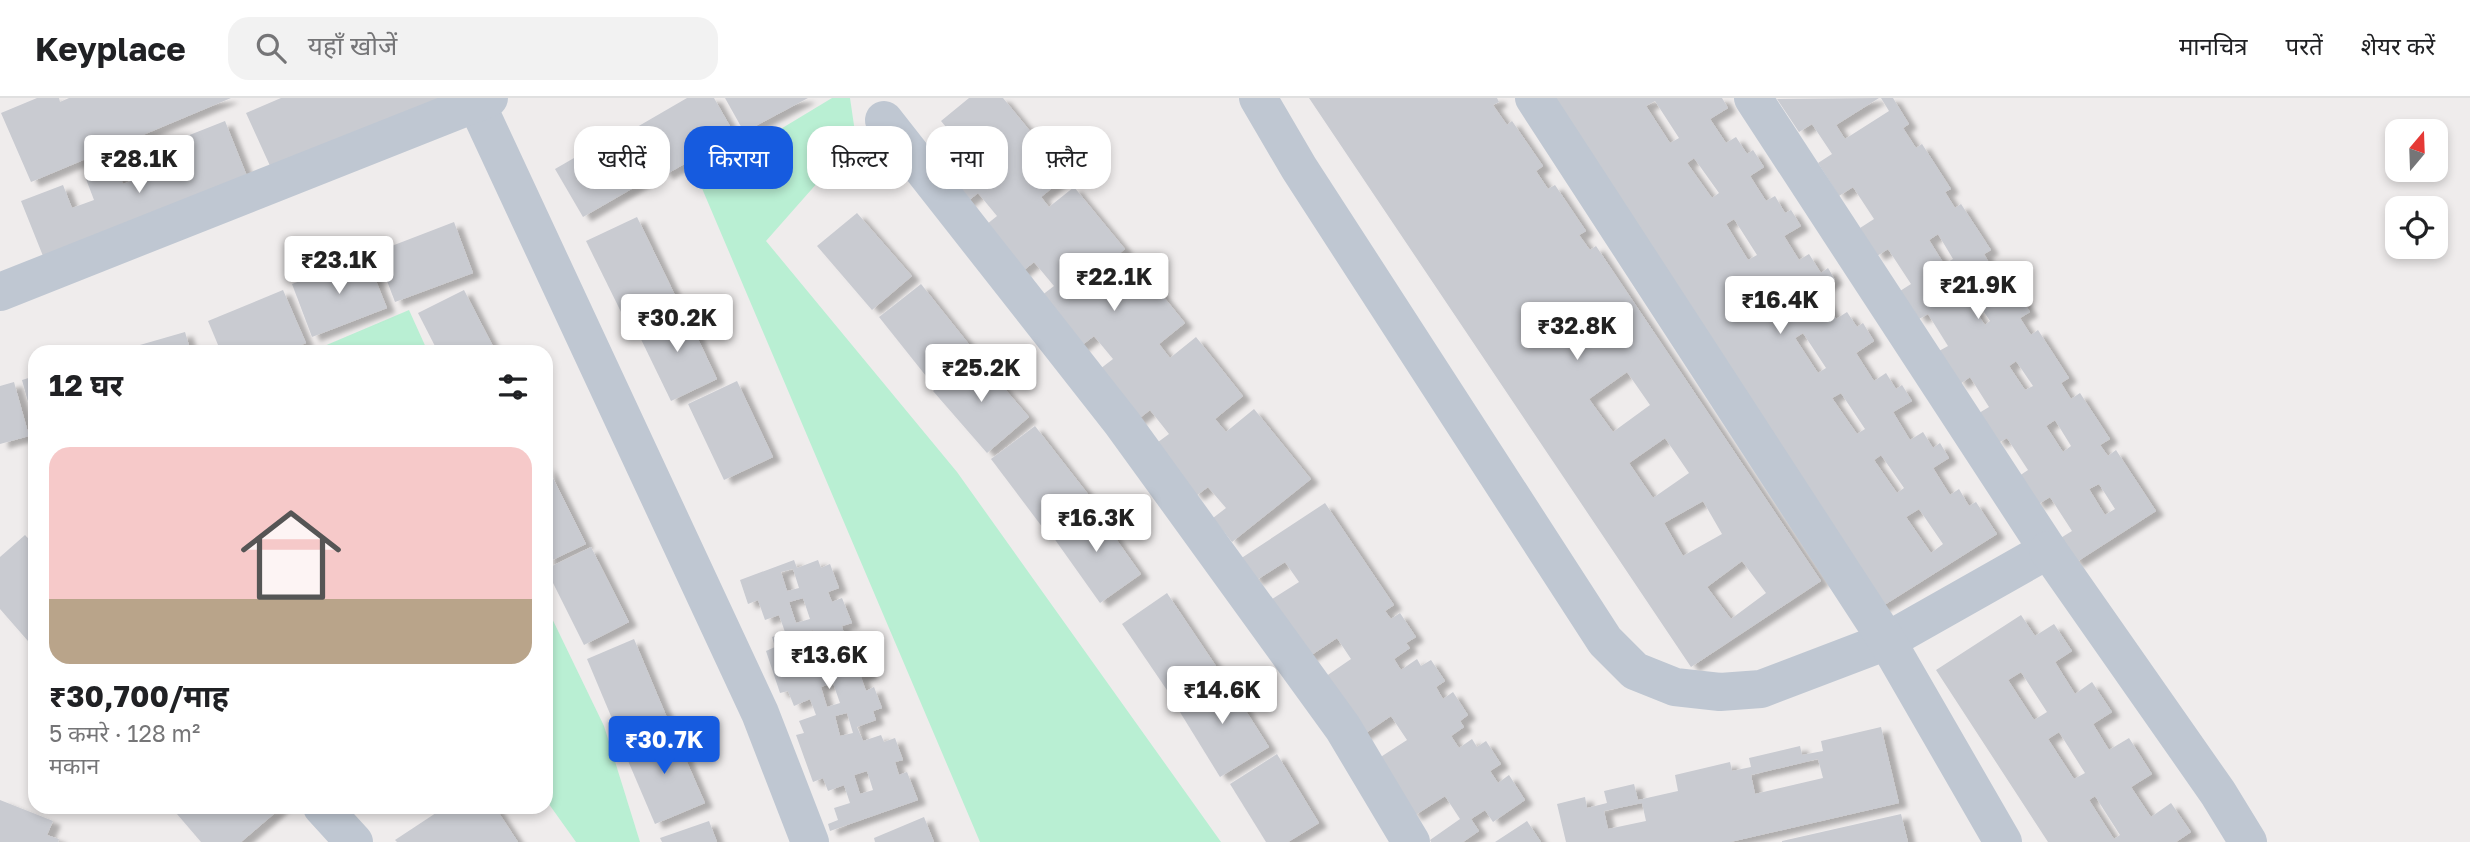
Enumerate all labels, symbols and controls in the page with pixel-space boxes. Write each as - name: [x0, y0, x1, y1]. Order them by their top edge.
- search box: [228, 17, 718, 80]
- text: Keyplace: [35, 29, 186, 68]
- icon: search: [252, 29, 290, 67]
- text: यहाँ खोजें: [308, 30, 397, 61]
- text: मानचित्र: [2179, 31, 2248, 60]
- text: परतें: [2286, 31, 2323, 60]
- text: शेयर करें: [2361, 31, 2435, 60]
- north arrow: [2385, 119, 2448, 182]
- map controls: [2385, 119, 2448, 259]
- chip: खरीदें: [574, 126, 670, 189]
- chip: किराया: [684, 126, 793, 189]
- chip: फ़िल्टर: [807, 126, 912, 189]
- chip: नया: [926, 126, 1008, 189]
- chip: फ़्लैट: [1022, 126, 1111, 189]
- pin: ₹28.1K: [82, 136, 196, 195]
- text: ₹28.1K: [100, 144, 178, 172]
- button: locate: [2385, 196, 2448, 259]
- pin: ₹23.1K: [282, 236, 396, 296]
- text: ₹23.1K: [300, 245, 378, 273]
- pin: ₹22.1K: [1057, 254, 1171, 313]
- text: ₹22.1K: [1075, 262, 1153, 290]
- pin: ₹21.9K: [1921, 262, 2035, 321]
- text: ₹21.9K: [1939, 270, 2017, 298]
- pin: ₹16.4K: [1723, 276, 1837, 336]
- text: ₹16.4K: [1741, 285, 1819, 313]
- pin: ₹30.2K: [620, 294, 734, 354]
- pin: ₹32.8K: [1520, 302, 1634, 362]
- text: ₹30.2K: [637, 303, 717, 331]
- text: ₹32.8K: [1537, 311, 1617, 339]
- pin: ₹25.2K: [924, 344, 1038, 404]
- text: ₹25.2K: [941, 353, 1021, 381]
- text: 12 घर: [49, 367, 123, 403]
- icon: filters: [494, 368, 532, 406]
- icon: home: [228, 492, 354, 618]
- pin: ₹16.3K: [1039, 494, 1153, 554]
- text: ₹16.3K: [1057, 503, 1135, 531]
- pin: ₹13.6K: [772, 632, 886, 691]
- text: ₹13.6K: [790, 640, 868, 668]
- pin: ₹14.6K: [1165, 666, 1279, 726]
- text: ₹14.6K: [1183, 675, 1261, 703]
- text: ₹30,700/माह: [49, 678, 229, 714]
- pin: ₹30.7K: [607, 716, 721, 776]
- text: 5 कमरे · 128 m²: [49, 719, 200, 747]
- text: ₹30.7K: [625, 725, 703, 753]
- text: मकान: [49, 751, 99, 779]

